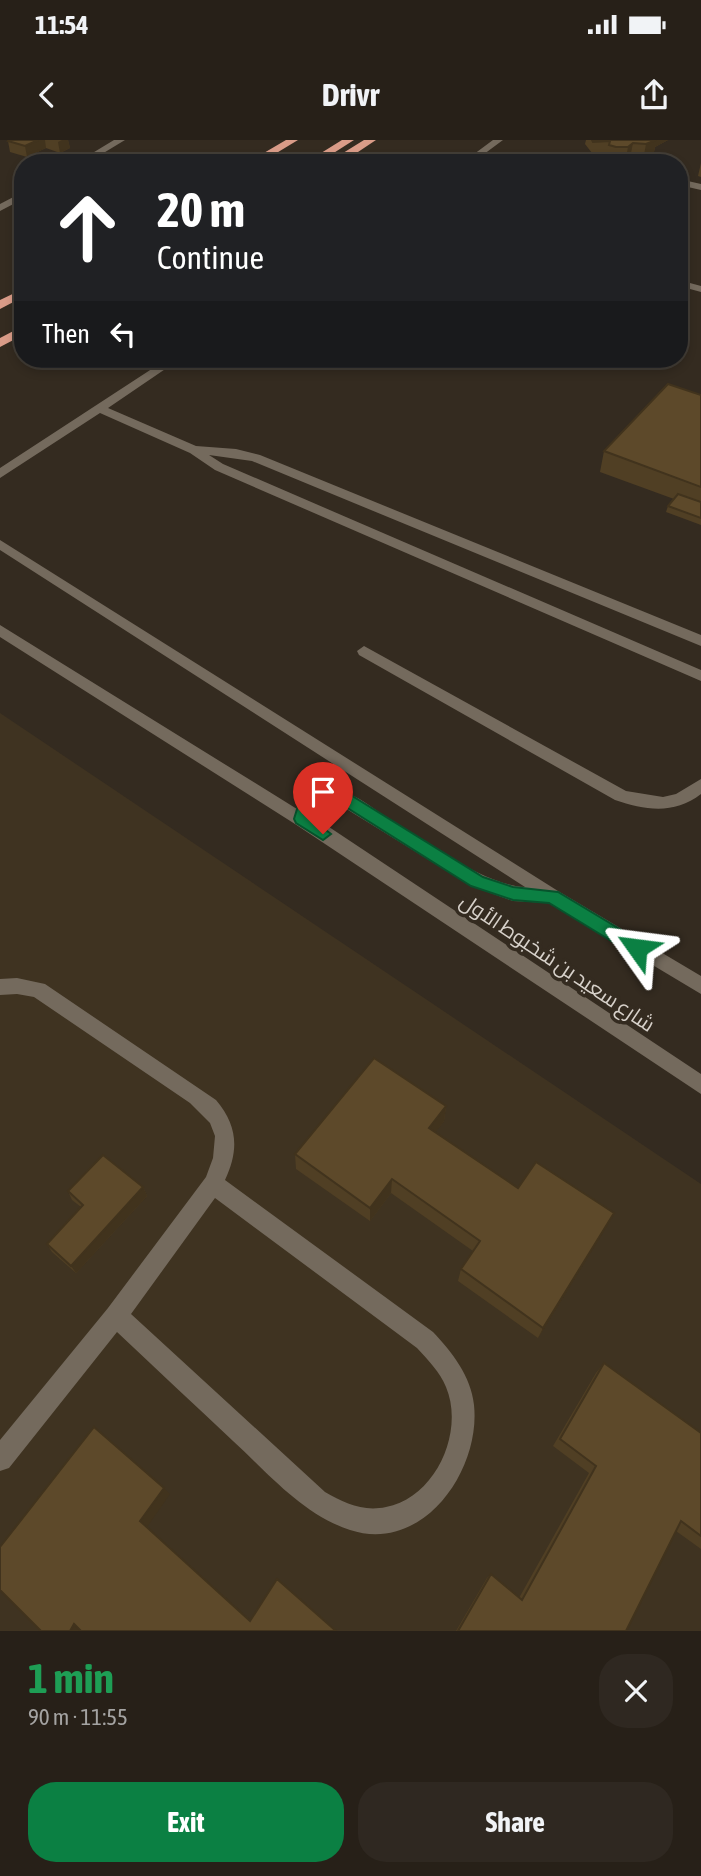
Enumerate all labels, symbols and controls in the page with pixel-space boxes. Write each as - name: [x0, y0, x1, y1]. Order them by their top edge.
- text: 11:54: [35, 10, 89, 40]
- icon: back: [28, 76, 66, 114]
- text: Drivr: [322, 76, 379, 113]
- icon: share: [635, 76, 673, 114]
- text: 20 m: [157, 181, 245, 237]
- icon: ahead: [42, 182, 133, 273]
- text: Continue: [157, 239, 264, 276]
- icon: left: [104, 315, 142, 353]
- text: Then: [42, 319, 90, 349]
- pin: [293, 762, 353, 834]
- icon: arrive: [304, 773, 342, 811]
- street label: شارع سعيد بن شخبوط الأول: [454, 888, 660, 1039]
- position arrow: [600, 911, 674, 985]
- text: 1 min: [28, 1654, 114, 1702]
- button: close: [599, 1654, 673, 1728]
- text: 90 m · 11:55: [28, 1704, 128, 1730]
- button: Exit: [28, 1782, 344, 1862]
- button: Share: [358, 1782, 673, 1862]

